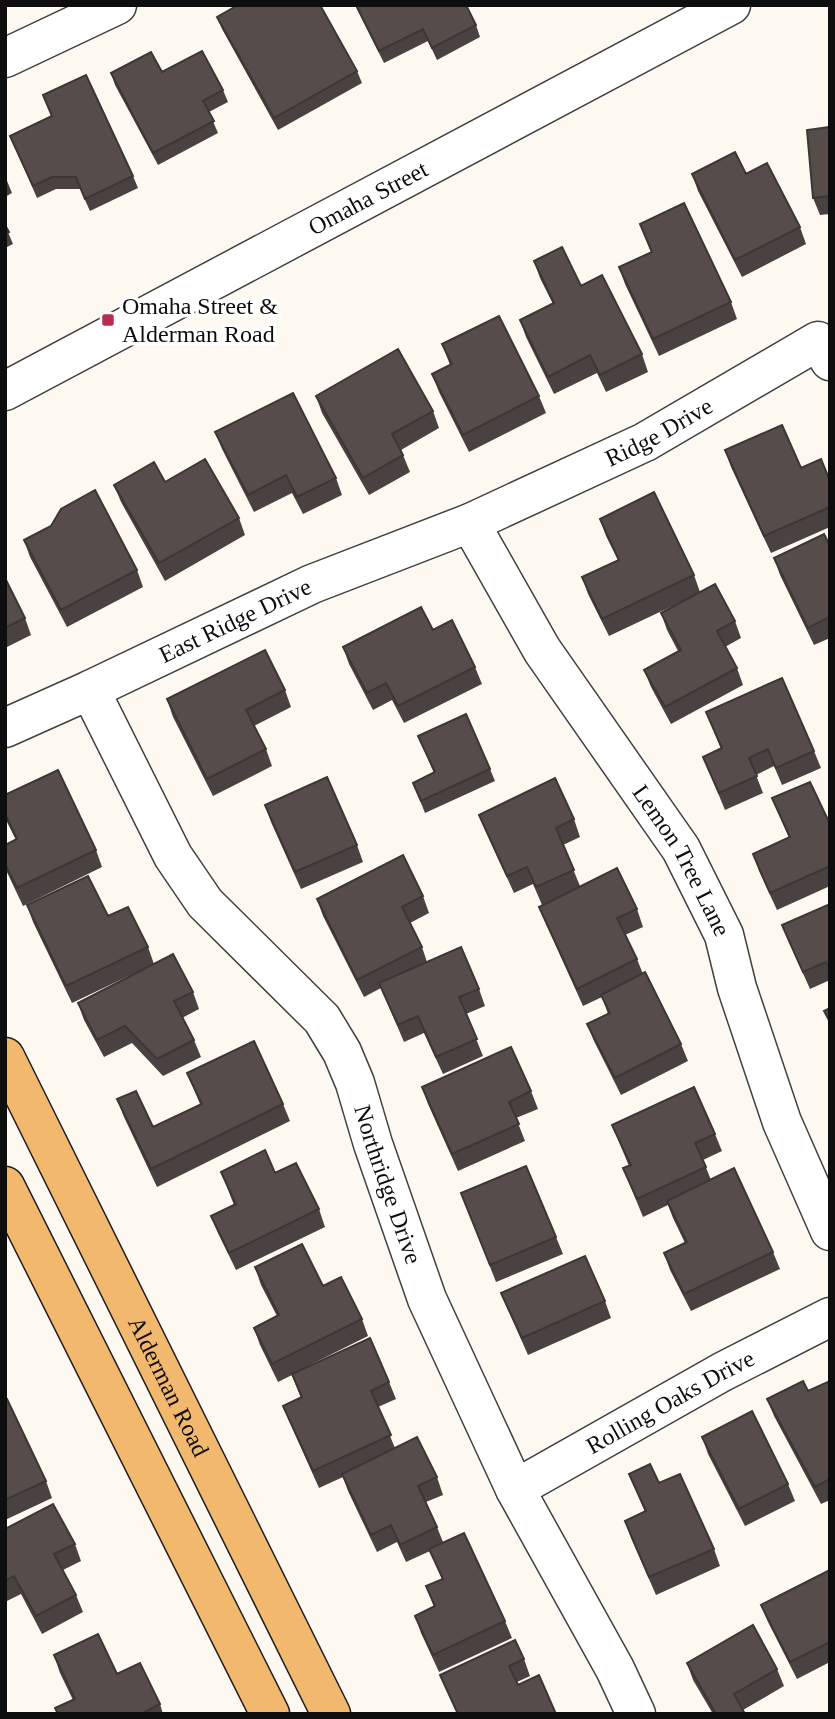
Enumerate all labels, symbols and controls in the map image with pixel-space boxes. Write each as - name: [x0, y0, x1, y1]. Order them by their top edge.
- street label: Omaha Street: [304, 156, 432, 240]
- place label: Omaha Street & Alderman Road: [122, 293, 278, 347]
- marker: Omaha Street & Alderman Road: [100, 312, 116, 328]
- street label: Ridge Drive: [601, 393, 717, 472]
- street label: East Ridge Drive: [155, 573, 315, 668]
- street label: Lemon Tree Lane: [627, 780, 735, 940]
- street label: Northridge Drive: [349, 1102, 427, 1267]
- street label: Alderman Road: [123, 1312, 214, 1461]
- street label: Rolling Oaks Drive: [582, 1345, 758, 1459]

